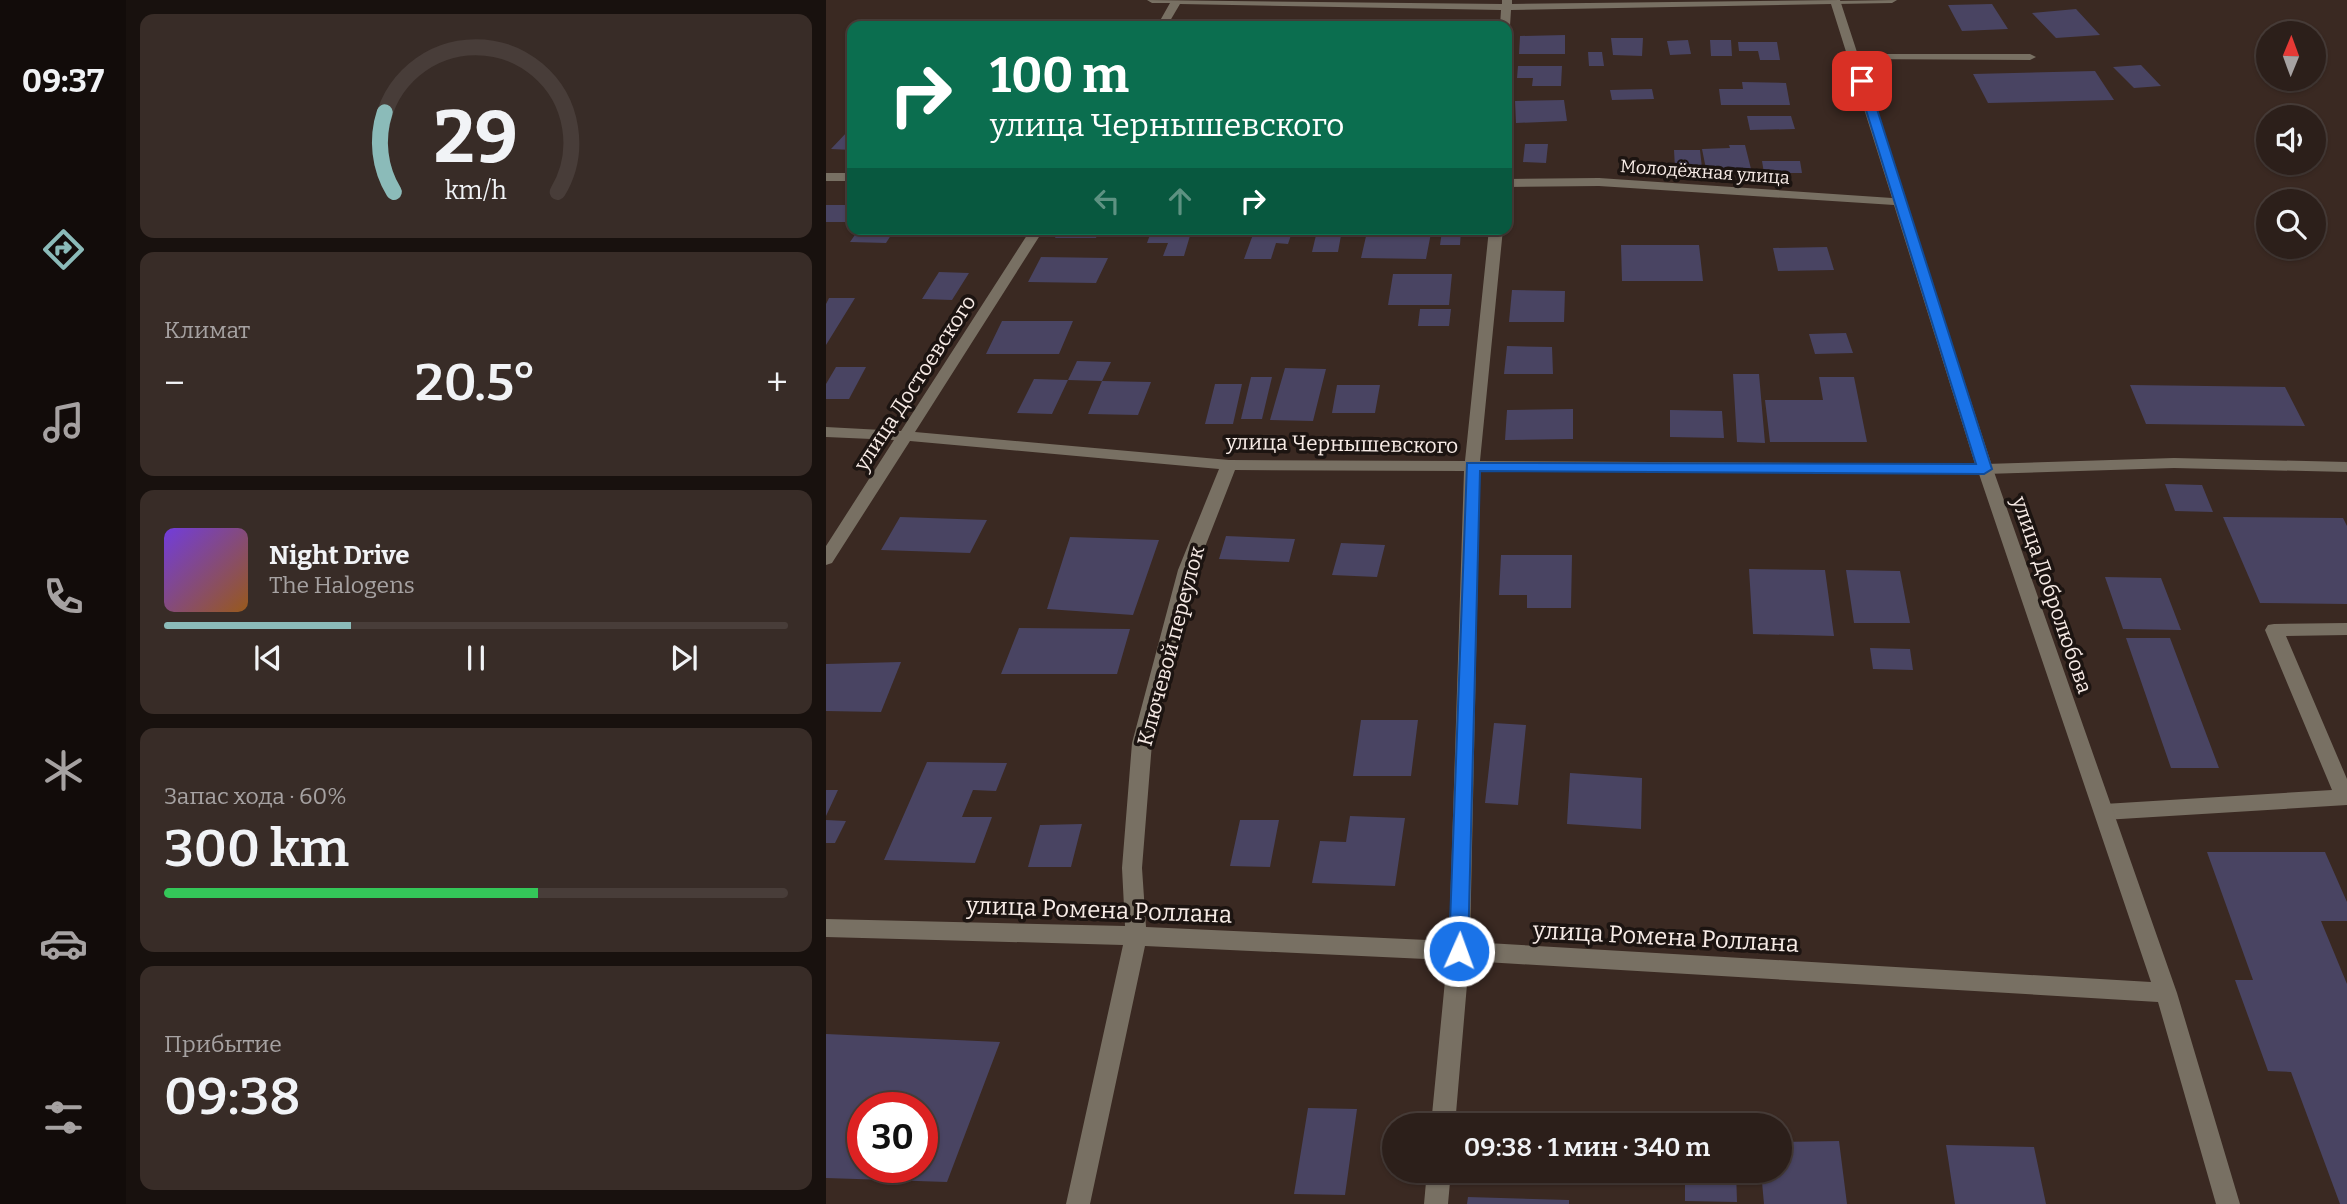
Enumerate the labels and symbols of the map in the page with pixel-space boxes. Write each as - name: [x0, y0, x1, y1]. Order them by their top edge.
- north arrow: [2256, 21, 2326, 91]
- pin: [1832, 51, 1892, 111]
- street label: Молодёжная улица: [1620, 155, 1791, 189]
- street label: улица Достоевского: [848, 290, 982, 477]
- street label: улица Чернышевского: [1225, 429, 1458, 459]
- street label: улица Добролюбова: [2006, 492, 2098, 697]
- street label: Ключевой переулок: [1132, 543, 1210, 749]
- street label: улица Ромена Роллана: [964, 891, 1233, 929]
- position arrow: [1422, 914, 1496, 988]
- street label: улица Ромена Роллана: [1531, 916, 1800, 958]
- speed limit sign: 30: [847, 1092, 938, 1183]

